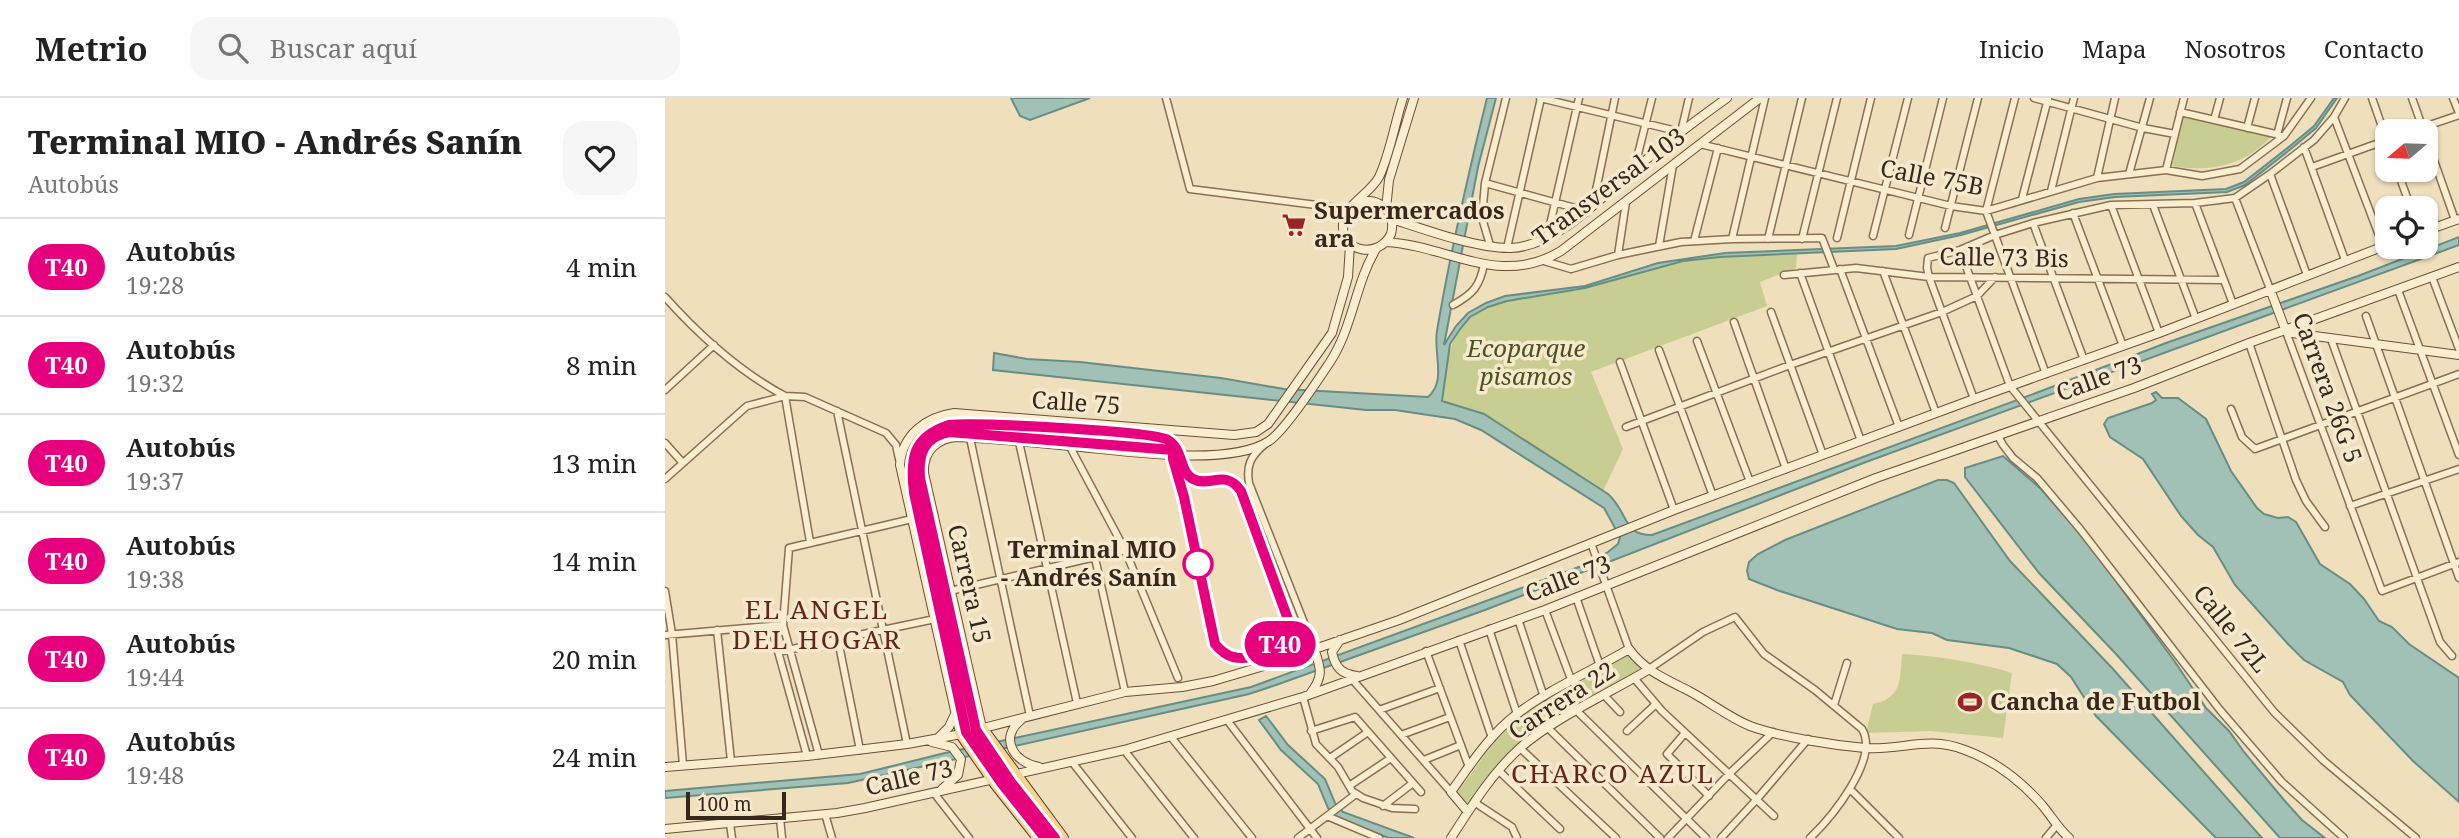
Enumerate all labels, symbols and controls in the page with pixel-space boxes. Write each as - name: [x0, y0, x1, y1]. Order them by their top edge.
- search box: [190, 17, 680, 80]
- text: Metrio: [35, 26, 148, 71]
- icon: search: [214, 29, 252, 67]
- text: Buscar aquí: [270, 30, 417, 66]
- text: Inicio: [1979, 32, 2044, 65]
- text: Mapa: [2082, 32, 2147, 65]
- text: Nosotros: [2185, 32, 2286, 65]
- text: Contacto: [2324, 32, 2424, 65]
- text: Terminal MIO - Andrés Sanín: [28, 119, 522, 164]
- street label: Transversal 103: [1525, 119, 1691, 253]
- north arrow: [2375, 119, 2438, 182]
- map controls: [2375, 119, 2438, 259]
- button: heart: [563, 121, 637, 195]
- street label: Calle 75B: [1878, 150, 1987, 203]
- text: Autobús: [28, 168, 119, 200]
- place label: Supermercados ara: [1314, 193, 1505, 254]
- button: locate: [2375, 196, 2438, 259]
- supermarket icon: Supermercados ara: [1280, 211, 1308, 239]
- text: Autobús: [126, 233, 236, 269]
- street label: Calle 73 Bis: [1939, 239, 2069, 274]
- text: 4 min: [566, 249, 637, 285]
- text: T40: [45, 250, 88, 283]
- text: 19:28: [126, 269, 184, 301]
- street label: Carrera 26G 5: [2286, 308, 2371, 467]
- text: Autobús: [126, 331, 236, 367]
- park label: Ecoparque pisamos: [1466, 331, 1585, 392]
- text: 8 min: [566, 347, 637, 383]
- street label: Calle 73: [2051, 347, 2146, 408]
- text: T40: [45, 348, 88, 381]
- text: 19:32: [126, 367, 184, 399]
- street label: Calle 75: [1031, 382, 1122, 421]
- text: Autobús: [126, 429, 236, 465]
- text: 13 min: [552, 445, 637, 481]
- text: T40: [45, 446, 88, 479]
- text: 19:37: [126, 465, 184, 497]
- street label: Carrera 15: [941, 521, 1000, 646]
- text: Autobús: [126, 527, 236, 563]
- place label: Terminal MIO - Andrés Sanín: [1001, 532, 1177, 593]
- text: 14 min: [552, 543, 637, 579]
- text: T40: [45, 544, 88, 577]
- street label: Calle 73: [1520, 546, 1615, 609]
- marker: Terminal MIO - Andrés Sanín: [1183, 549, 1213, 579]
- text: 19:38: [126, 563, 184, 595]
- street label: Calle 72L: [2187, 577, 2278, 679]
- district label: EL ANGEL DEL HOGAR: [732, 591, 902, 657]
- line badge: T40: [1240, 621, 1320, 667]
- text: Autobús: [126, 625, 236, 661]
- text: T40: [1259, 627, 1301, 660]
- text: 20 min: [552, 641, 637, 677]
- text: T40: [45, 642, 88, 675]
- street label: Carrera 22: [1501, 653, 1621, 747]
- text: 19:44: [126, 661, 184, 693]
- place label: Cancha de Futbol: [1990, 684, 2201, 717]
- sports icon: Cancha de Futbol: [1956, 688, 1984, 716]
- text: Autobús: [126, 723, 236, 759]
- text: 24 min: [552, 739, 637, 775]
- text: T40: [45, 740, 88, 773]
- street label: Calle 73: [862, 750, 956, 803]
- district label: CHARCO AZUL: [1511, 755, 1715, 791]
- text: 19:48: [126, 759, 184, 791]
- scale bar: [686, 789, 786, 821]
- text: 100 m: [697, 791, 752, 817]

